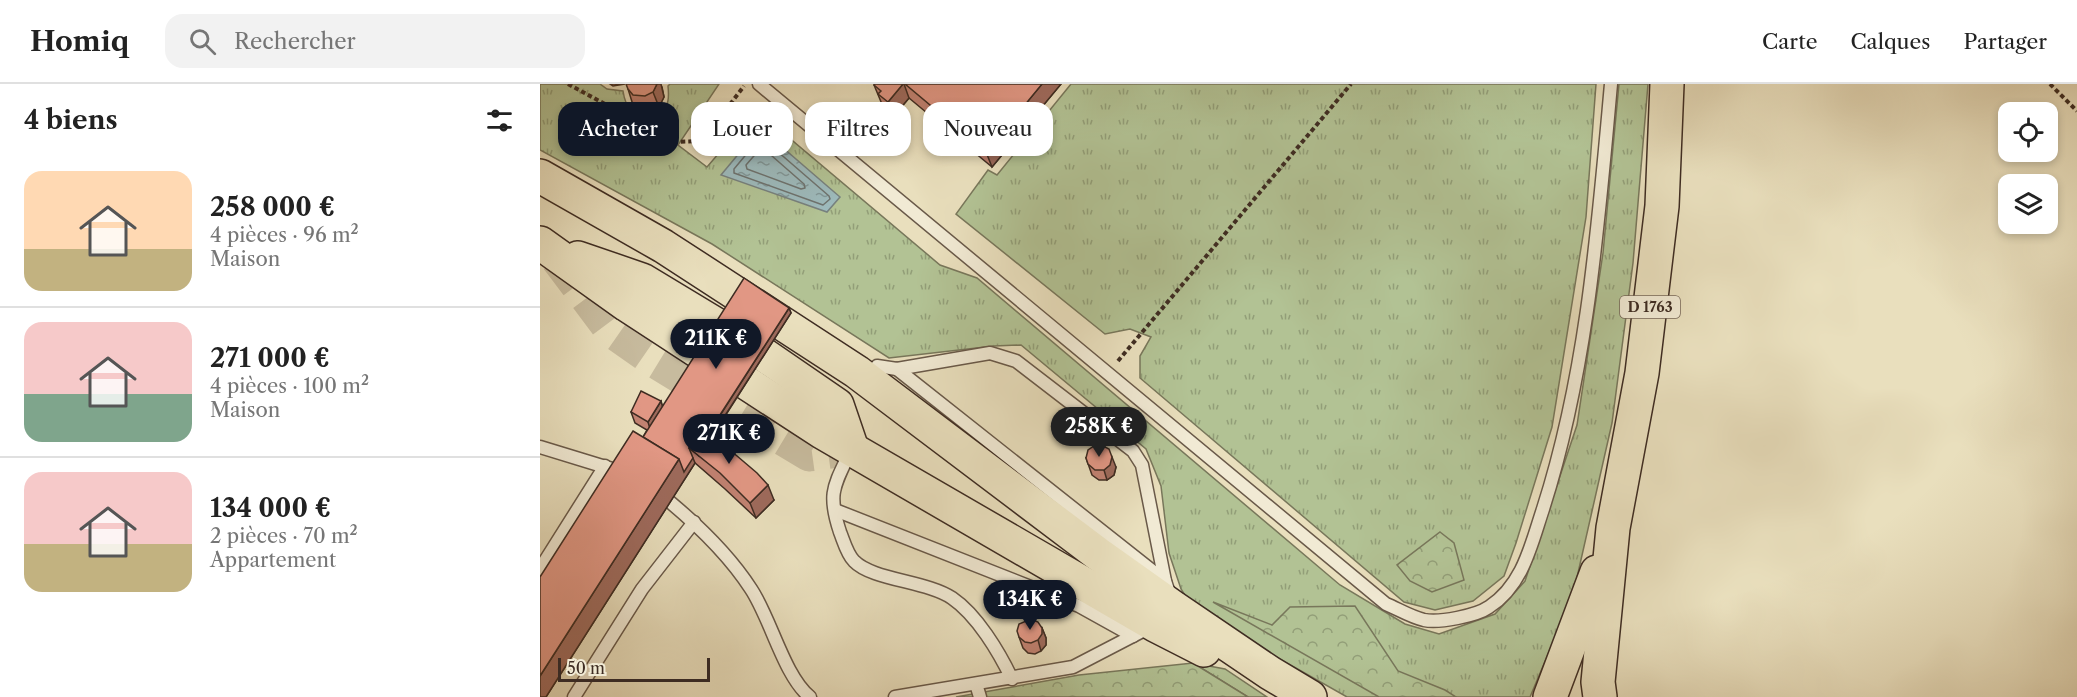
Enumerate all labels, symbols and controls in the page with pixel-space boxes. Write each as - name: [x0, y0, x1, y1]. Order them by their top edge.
- search box: [165, 14, 585, 68]
- text: Homiq: [30, 24, 129, 58]
- icon: search: [186, 25, 219, 58]
- text: Rechercher: [234, 28, 356, 55]
- text: Carte: [1762, 29, 1817, 54]
- text: Calques: [1850, 29, 1930, 54]
- text: Partager: [1963, 29, 2047, 54]
- chip: Acheter: [558, 102, 679, 156]
- chip: Louer: [691, 102, 793, 156]
- chip: Filtres: [805, 102, 911, 156]
- chip: Nouveau: [923, 102, 1053, 156]
- map controls: [1998, 102, 2058, 234]
- button: locate: [1998, 102, 2058, 162]
- text: 4 biens: [24, 104, 118, 136]
- icon: filters: [483, 104, 516, 137]
- button: layers: [1998, 174, 2058, 234]
- text: 258 000 €: [210, 191, 335, 223]
- icon: home: [72, 195, 144, 267]
- text: 4 pièces · 96 m²: [210, 223, 359, 247]
- text: Maison: [210, 247, 280, 271]
- road number: D 1763: [1620, 296, 1680, 318]
- pin: 211K €: [667, 319, 765, 370]
- text: 211K €: [684, 326, 748, 350]
- text: 271 000 €: [210, 342, 330, 374]
- icon: home: [72, 346, 144, 418]
- text: 4 pièces · 100 m²: [210, 374, 369, 398]
- text: Maison: [210, 398, 280, 422]
- pin: 258K €: [1050, 407, 1148, 458]
- pin: 271K €: [680, 414, 778, 465]
- text: 258K €: [1065, 414, 1133, 438]
- text: 271K €: [697, 421, 761, 445]
- text: 134 000 €: [210, 492, 331, 524]
- icon: home: [72, 496, 144, 568]
- text: 2 pièces · 70 m²: [210, 524, 358, 548]
- text: Appartement: [210, 548, 336, 572]
- pin: 134K €: [981, 580, 1079, 631]
- text: 134K €: [997, 587, 1063, 611]
- scale bar: [558, 655, 710, 682]
- text: 50 m: [567, 658, 605, 678]

